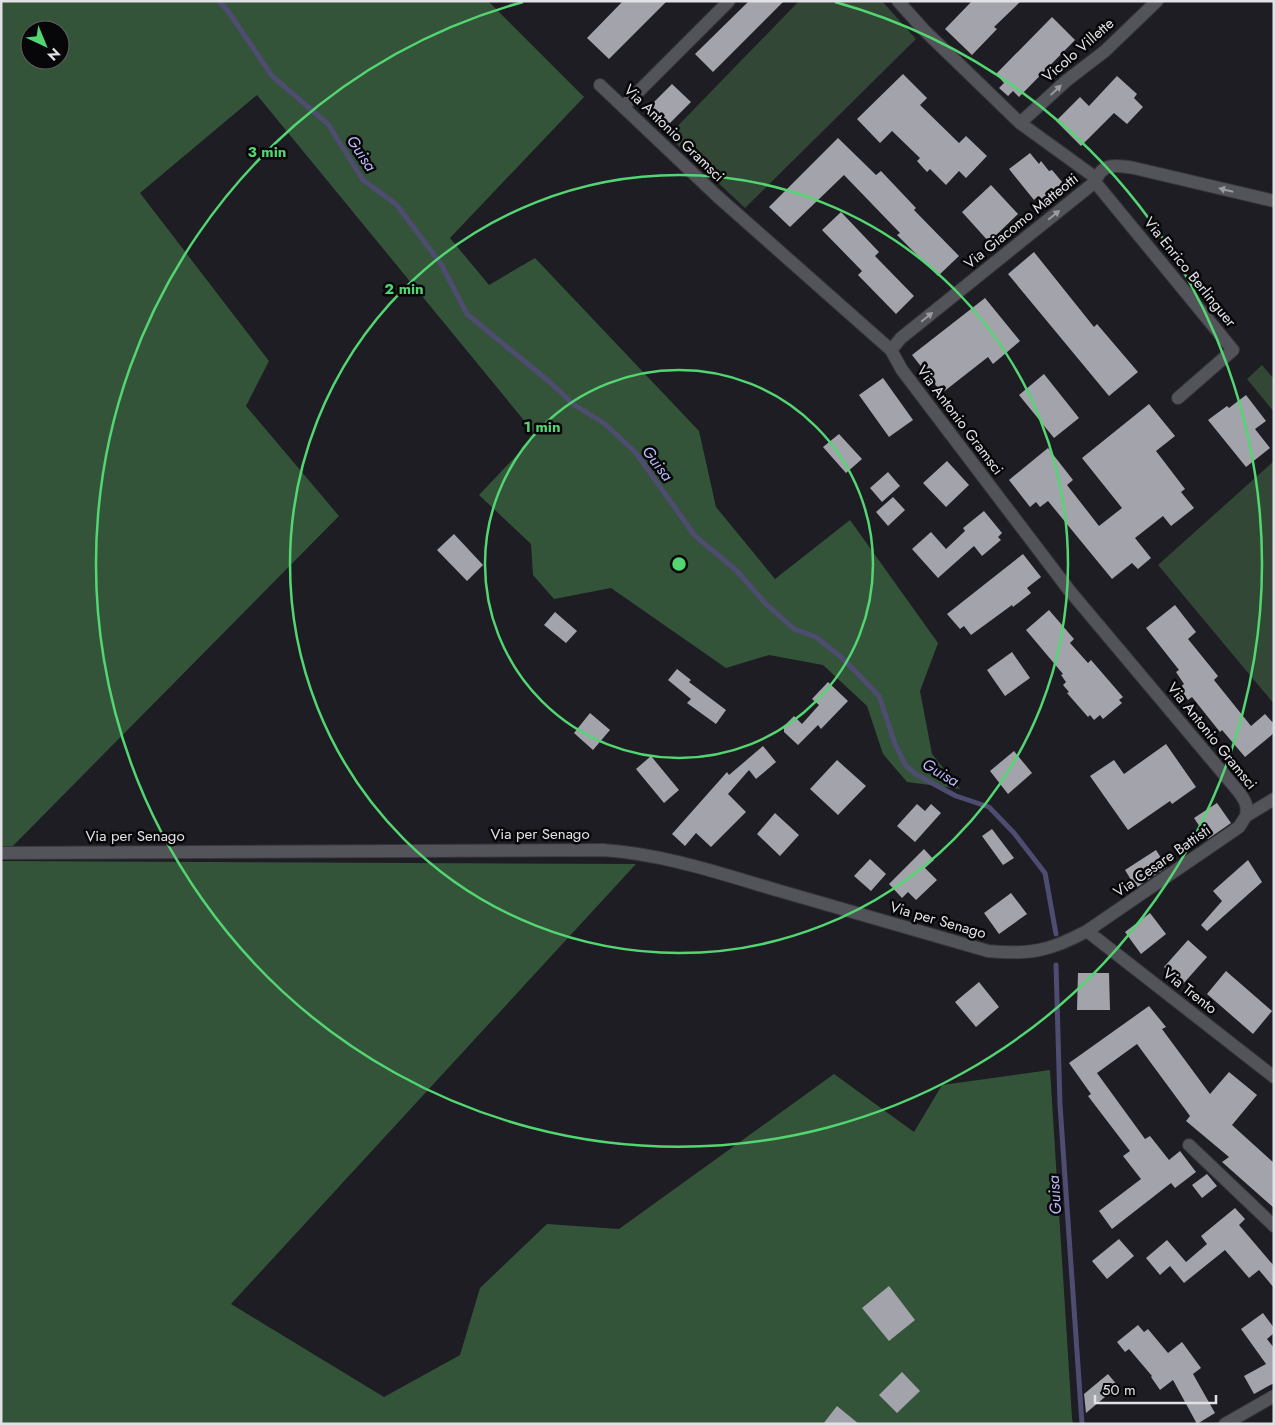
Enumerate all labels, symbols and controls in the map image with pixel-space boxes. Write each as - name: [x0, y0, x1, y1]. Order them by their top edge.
- street label: Vicolo Villette: [1037, 12, 1119, 87]
- north arrow: [20, 20, 70, 70]
- text: N: [43, 43, 65, 65]
- street label: Via Antonio Gramsci: [619, 79, 729, 187]
- one-way arrow: [1049, 84, 1061, 96]
- water label: Guisa: [341, 131, 382, 176]
- text: 3 min: [248, 141, 286, 163]
- street label: Via Giacomo Matteotti: [959, 168, 1083, 274]
- one-way arrow: [1219, 186, 1234, 194]
- one-way arrow: [1047, 210, 1060, 221]
- street label: Via Enrico Berlinguer: [1139, 212, 1242, 333]
- text: 2 min: [384, 278, 424, 300]
- one-way arrow: [920, 312, 933, 323]
- street label: Via Antonio Gramsci: [911, 361, 1009, 479]
- text: 1 min: [523, 416, 561, 438]
- water label: Guisa: [637, 441, 679, 486]
- centre of rings: [670, 555, 688, 573]
- street label: Via Antonio Gramsci: [1162, 678, 1262, 794]
- water label: Guisa: [918, 753, 964, 792]
- street label: Via Cesare Battisti: [1109, 819, 1215, 903]
- street label: Via per Senago: [490, 823, 590, 845]
- street label: Via per Senago: [85, 825, 185, 847]
- street label: Via per Senago: [887, 896, 989, 944]
- street label: Via Trento: [1158, 963, 1222, 1019]
- water label: Guisa: [1042, 1174, 1067, 1215]
- scale bar: [1095, 1372, 1216, 1404]
- text: 50 m: [1102, 1379, 1136, 1401]

